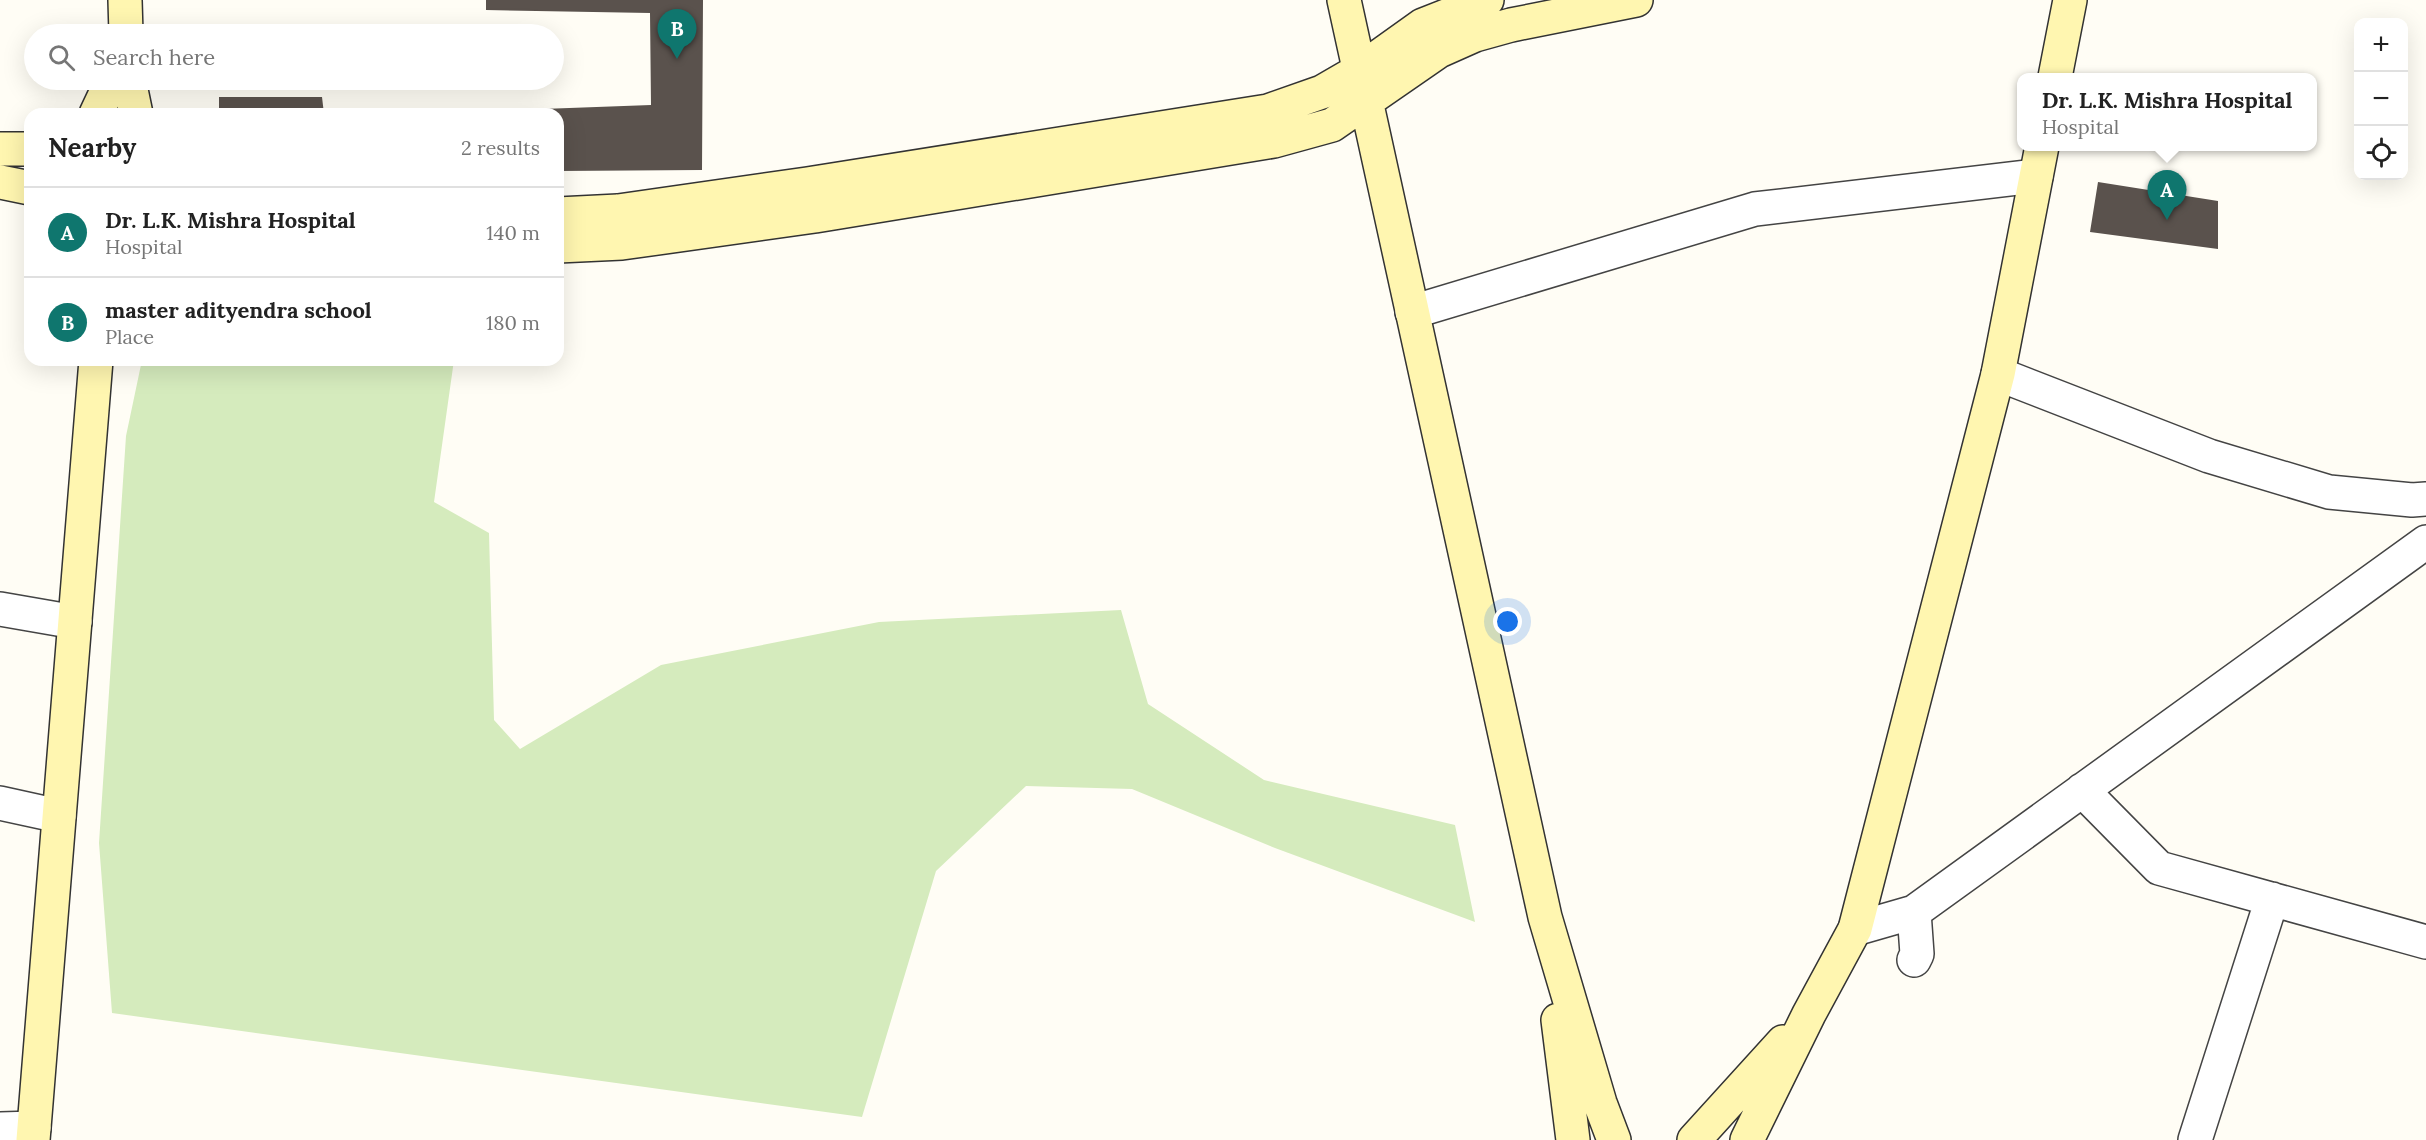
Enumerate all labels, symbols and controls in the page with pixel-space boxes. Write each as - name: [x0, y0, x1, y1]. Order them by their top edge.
- pin: B: [658, 10, 696, 59]
- map controls: [2354, 18, 2408, 180]
- button: +: [2354, 18, 2408, 72]
- search box: [24, 24, 564, 90]
- icon: search: [45, 41, 78, 74]
- text: Search here: [93, 43, 215, 71]
- button: −: [2354, 72, 2408, 126]
- popup: [2017, 73, 2317, 151]
- text: Dr. L.K. Mishra Hospital: [2042, 86, 2292, 114]
- text: Hospital: [2042, 114, 2119, 139]
- button: locate: [2354, 126, 2408, 180]
- text: Nearby: [48, 131, 136, 164]
- text: 2 results: [461, 135, 540, 160]
- pin: A: [2148, 170, 2186, 220]
- text: Dr. L.K. Mishra Hospital: [105, 206, 356, 234]
- text: A: [61, 220, 74, 245]
- text: 140 m: [486, 220, 540, 245]
- text: Hospital: [105, 234, 183, 259]
- text: master adityendra school: [105, 296, 372, 324]
- text: B: [61, 310, 74, 335]
- text: 180 m: [486, 310, 540, 335]
- text: Place: [105, 324, 154, 349]
- your location: [1493, 607, 1522, 636]

